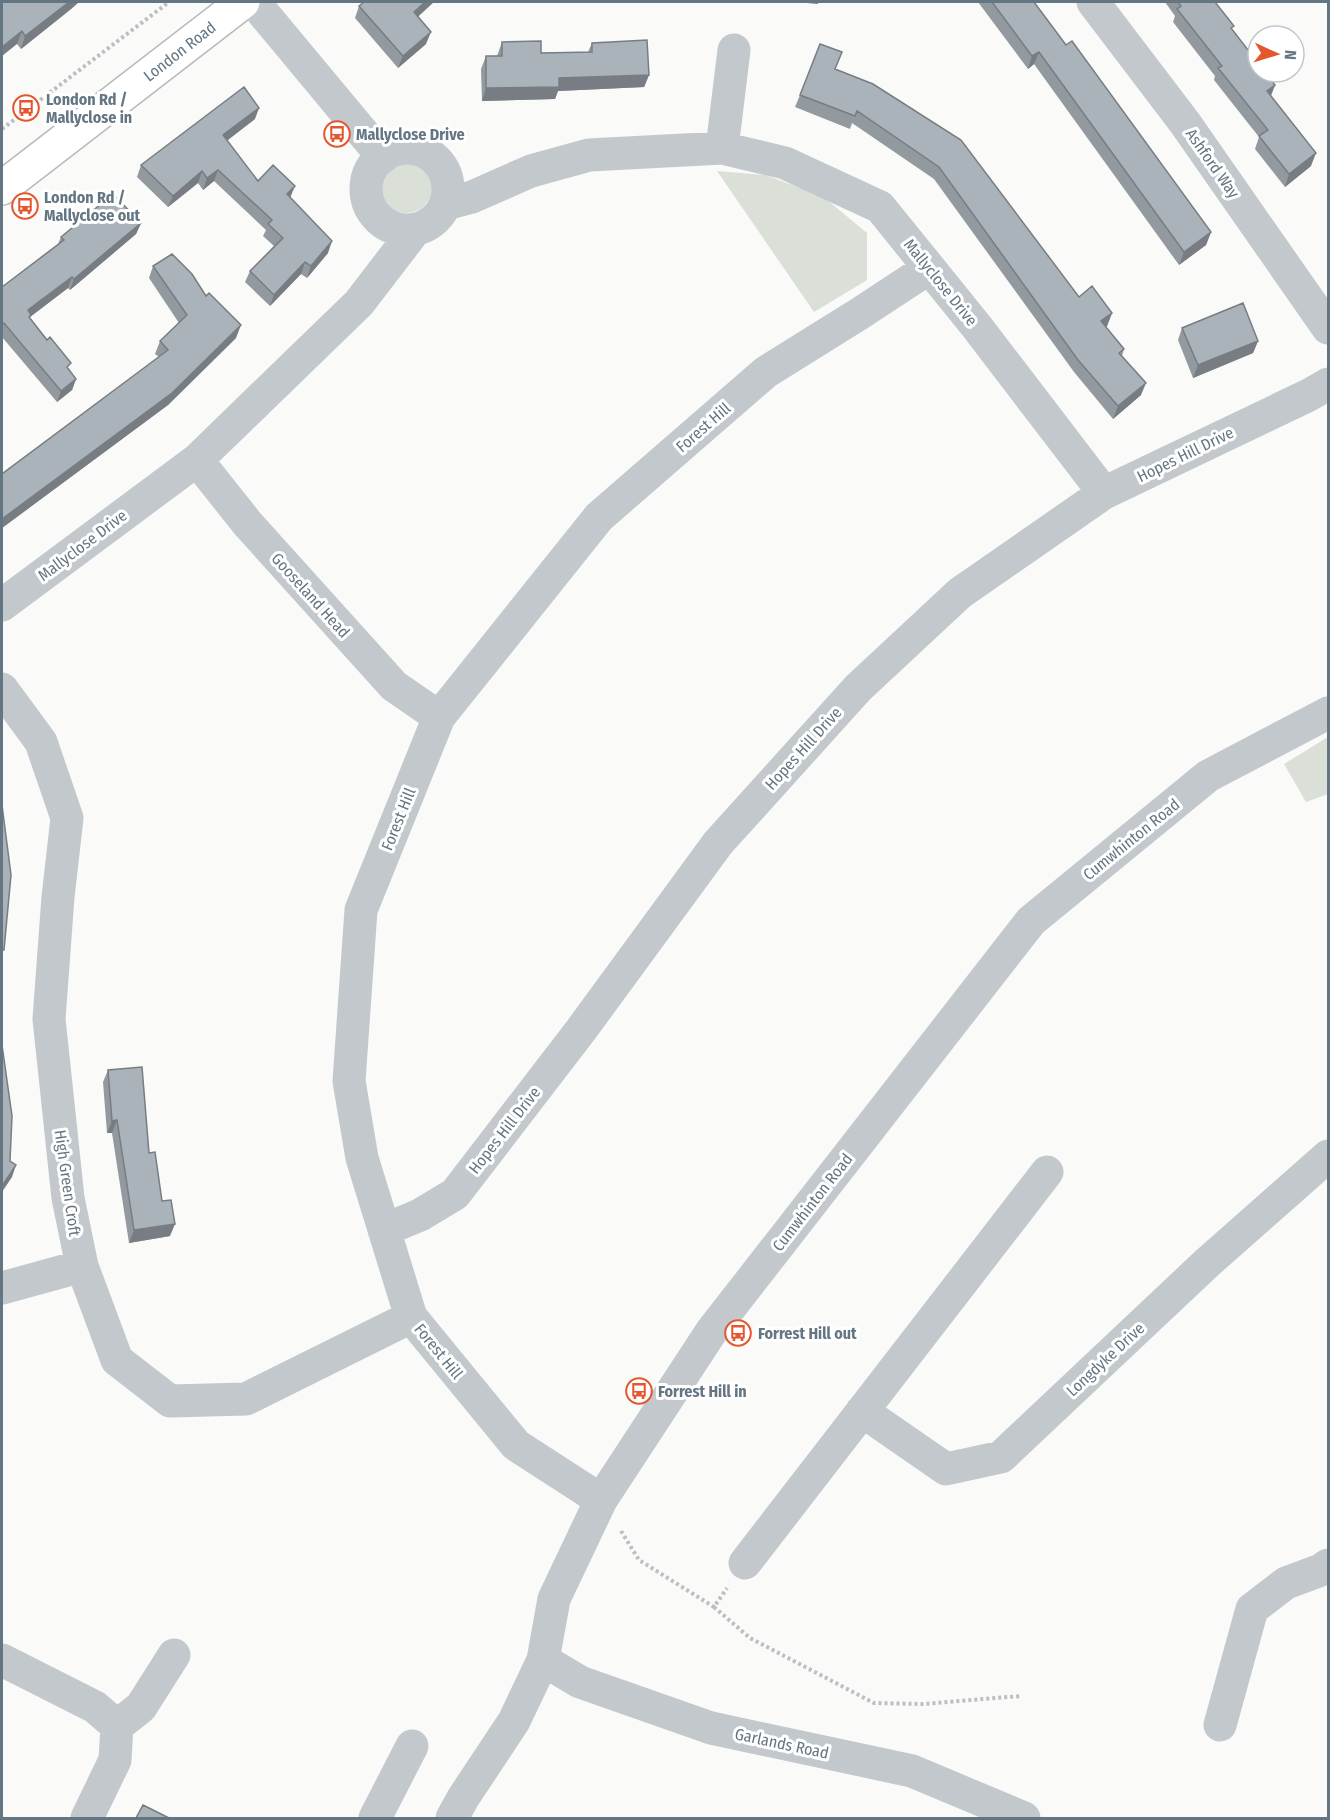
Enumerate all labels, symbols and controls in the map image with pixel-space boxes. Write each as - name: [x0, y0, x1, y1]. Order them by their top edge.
- street label: London Road: [140, 18, 219, 85]
- north arrow: [1246, 24, 1306, 84]
- text: N: [1281, 50, 1300, 60]
- place label: London Rd / Mallyclose in: [46, 90, 132, 127]
- bus stop icon: London Rd / Mallyclose in: [11, 93, 41, 123]
- bus stop icon: Mallyclose Drive: [322, 119, 352, 149]
- place label: Mallyclose Drive: [356, 125, 465, 144]
- street label: Ashford Way: [1182, 125, 1244, 202]
- place label: London Rd / Mallyclose out: [44, 188, 140, 225]
- bus stop icon: London Rd / Mallyclose out: [10, 191, 40, 221]
- street label: Mallyclose Drive: [900, 235, 981, 330]
- street label: Forest Hill: [672, 399, 734, 456]
- street label: Hopes Hill Drive: [1134, 423, 1237, 486]
- street label: Mallyclose Drive: [34, 506, 130, 585]
- street label: Gooseland Head: [268, 549, 354, 642]
- street label: Hopes Hill Drive: [761, 703, 846, 794]
- street label: Forest Hill: [377, 785, 420, 853]
- street label: Cumwhinton Road: [1079, 795, 1183, 884]
- street label: Hopes Hill Drive: [465, 1083, 544, 1178]
- street label: High Green Croft: [51, 1129, 84, 1238]
- street label: Cumwhinton Road: [768, 1150, 856, 1255]
- bus stop icon: Forrest Hill out: [723, 1318, 753, 1348]
- street label: Longdyke Drive: [1063, 1318, 1148, 1400]
- street label: Forest Hill: [410, 1320, 467, 1383]
- place label: Forrest Hill out: [758, 1324, 857, 1343]
- bus stop icon: Forrest Hill in: [624, 1376, 654, 1406]
- place label: Forrest Hill in: [658, 1382, 747, 1401]
- street label: Garlands Road: [733, 1724, 831, 1763]

